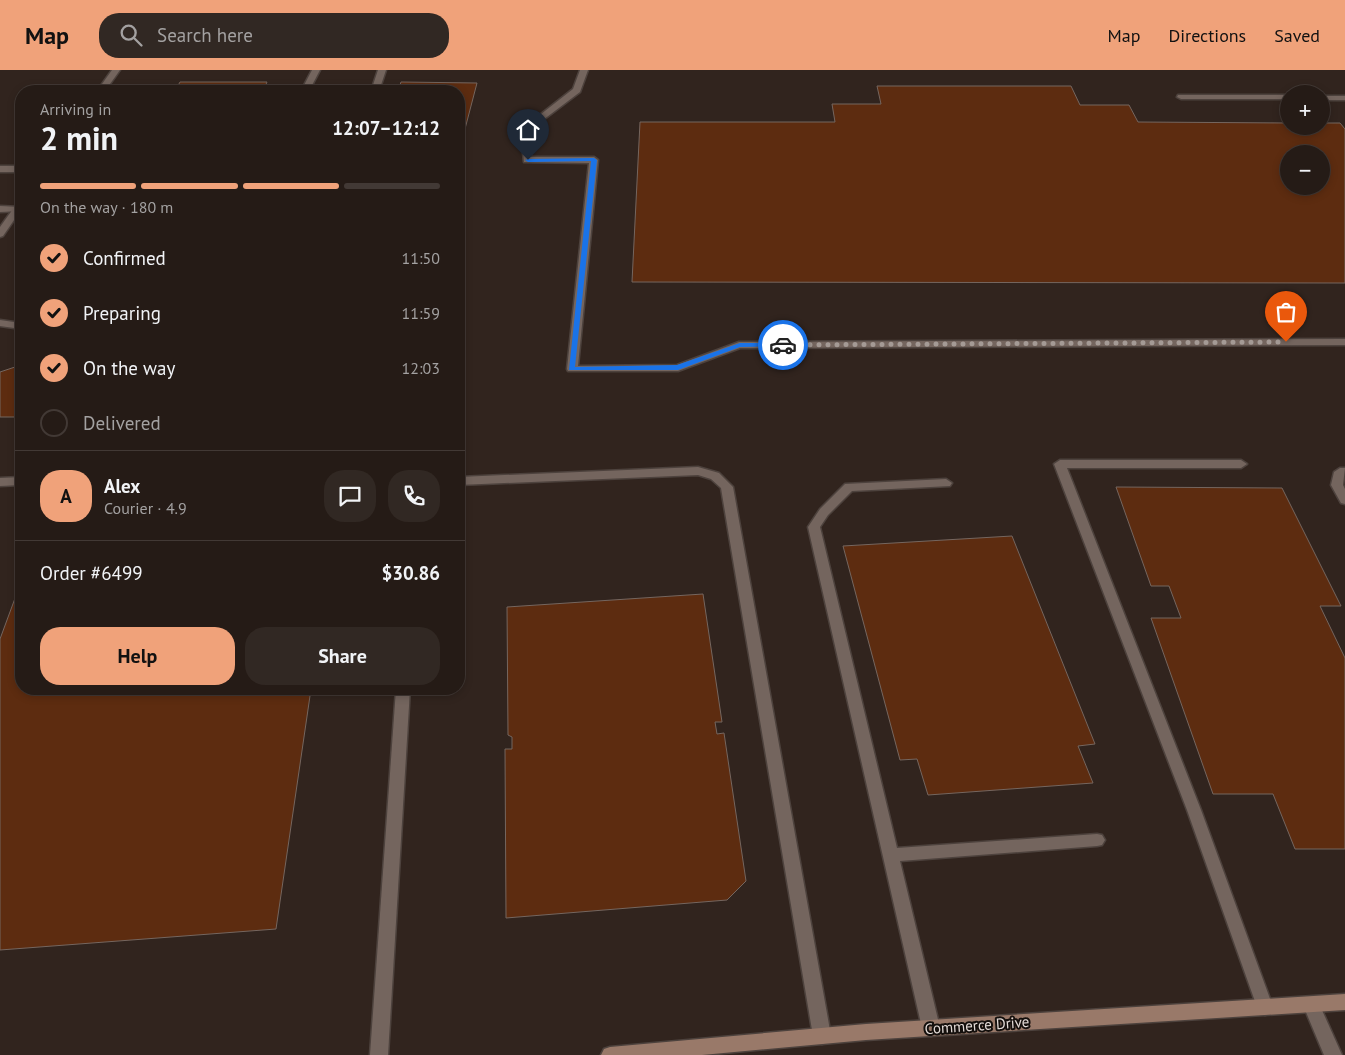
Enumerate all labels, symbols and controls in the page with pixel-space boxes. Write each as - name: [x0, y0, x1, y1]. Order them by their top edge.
- search box: [99, 13, 449, 58]
- text: Map: [25, 20, 69, 51]
- icon: search: [117, 21, 145, 49]
- text: Search here: [157, 23, 253, 47]
- text: Map: [1108, 24, 1140, 47]
- text: Directions: [1168, 24, 1246, 47]
- text: Saved: [1274, 24, 1320, 47]
- map controls: [1280, 85, 1330, 195]
- button: +: [1280, 85, 1330, 135]
- text: Arriving in: [40, 99, 111, 119]
- pin: [507, 109, 549, 160]
- text: 12:07–12:12: [332, 116, 440, 140]
- icon: home: [514, 116, 542, 144]
- text: 2 min: [40, 117, 118, 159]
- button: −: [1280, 145, 1330, 195]
- text: On the way · 180 m: [40, 197, 173, 217]
- icon: check: [40, 244, 68, 272]
- text: Confirmed: [83, 246, 166, 270]
- text: 11:50: [402, 248, 440, 268]
- pin: [1265, 291, 1307, 342]
- icon: bag: [1272, 298, 1300, 326]
- icon: check: [40, 299, 68, 327]
- text: Preparing: [83, 301, 161, 325]
- text: 11:59: [402, 303, 440, 323]
- courier: [758, 320, 808, 370]
- icon: car: [769, 331, 797, 359]
- icon: check: [40, 354, 68, 382]
- text: On the way: [83, 356, 175, 380]
- text: 12:03: [402, 358, 440, 378]
- text: Delivered: [83, 411, 161, 435]
- button: chat: [324, 470, 376, 522]
- button: phone: [388, 470, 440, 522]
- text: Alex: [104, 474, 140, 498]
- text: A: [60, 484, 72, 508]
- text: Courier · 4.9: [104, 498, 187, 518]
- text: Order #6499: [40, 561, 143, 585]
- text: $30.86: [381, 561, 440, 585]
- button: Help: [40, 627, 235, 685]
- button: Share: [245, 627, 440, 685]
- street label: Commerce Drive: [924, 1012, 1030, 1038]

